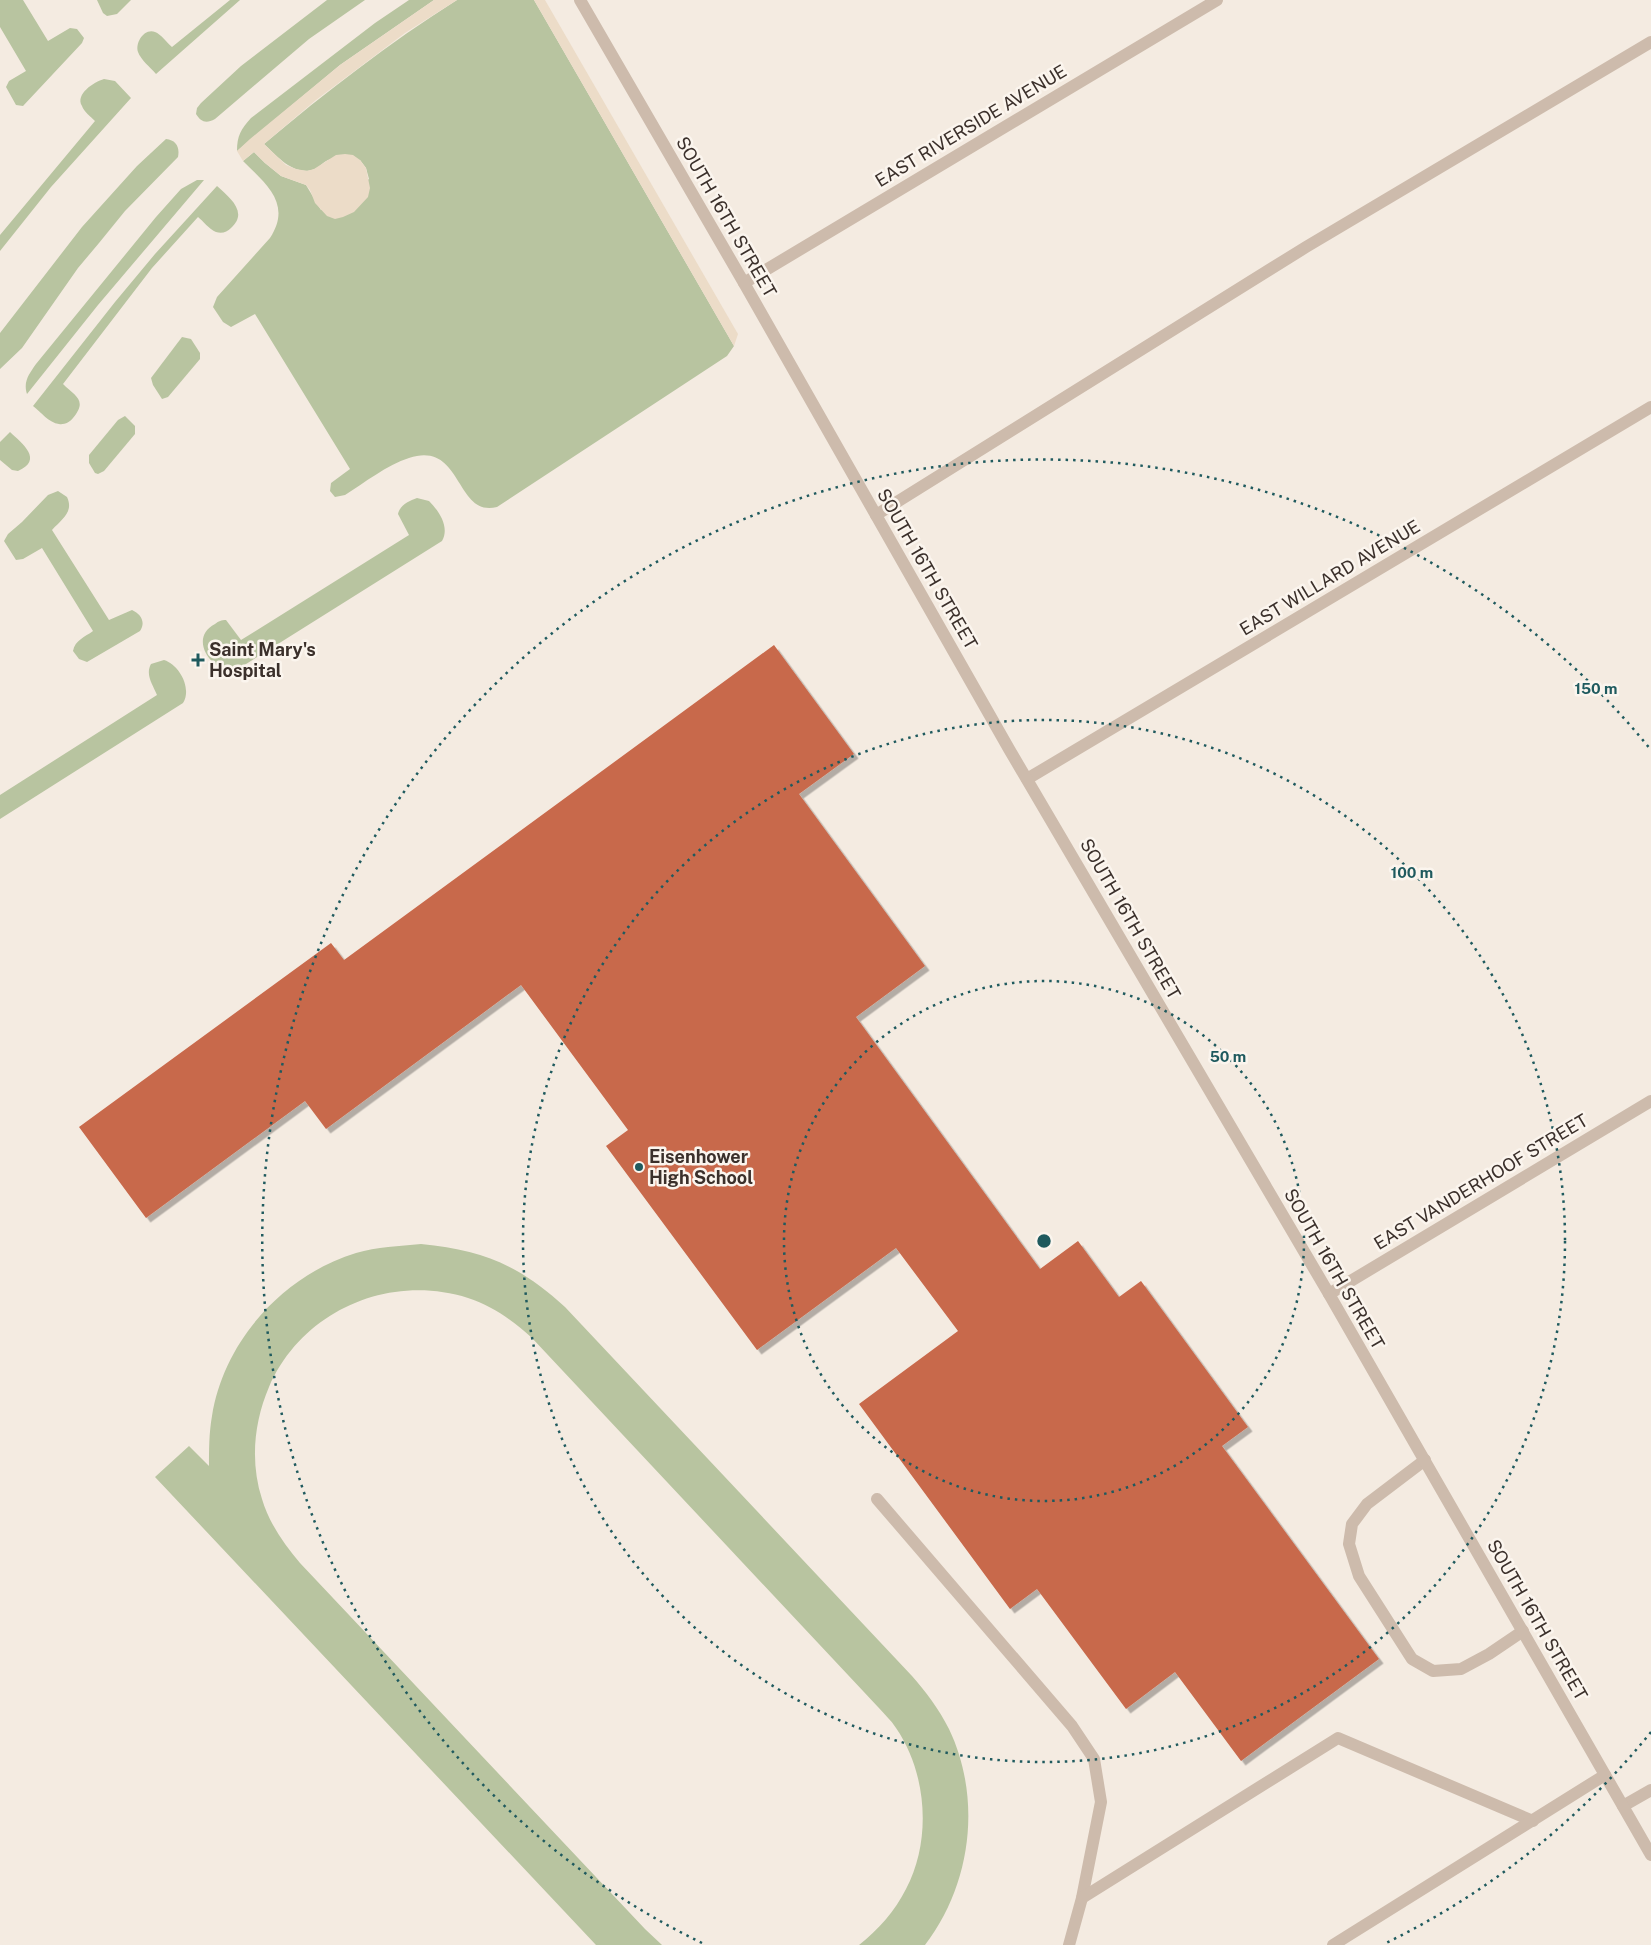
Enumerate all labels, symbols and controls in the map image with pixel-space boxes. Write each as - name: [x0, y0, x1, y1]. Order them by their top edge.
- street label: EAST RIVERSIDE AVENUE: [871, 60, 1070, 191]
- street label: SOUTH 16TH STREET: [672, 133, 781, 301]
- street label: SOUTH 16TH STREET: [873, 485, 982, 653]
- street label: EAST WILLARD AVENUE: [1236, 515, 1424, 640]
- place label: Saint Mary's Hospital: [209, 639, 316, 681]
- marker: Saint Mary's Hospital: [191, 653, 205, 667]
- text: 150 m: [1574, 680, 1618, 697]
- street label: SOUTH 16TH STREET: [1076, 835, 1185, 1003]
- text: 100 m: [1391, 864, 1433, 881]
- text: 50 m: [1210, 1048, 1246, 1065]
- street label: EAST VANDERHOOF STREET: [1370, 1109, 1592, 1254]
- place label: Eisenhower High School: [649, 1146, 753, 1188]
- marker: Eisenhower High School: [633, 1161, 645, 1173]
- street label: SOUTH 16TH STREET: [1280, 1185, 1389, 1353]
- centre of rings: [1035, 1232, 1053, 1250]
- street label: SOUTH 16TH STREET: [1483, 1536, 1592, 1704]

